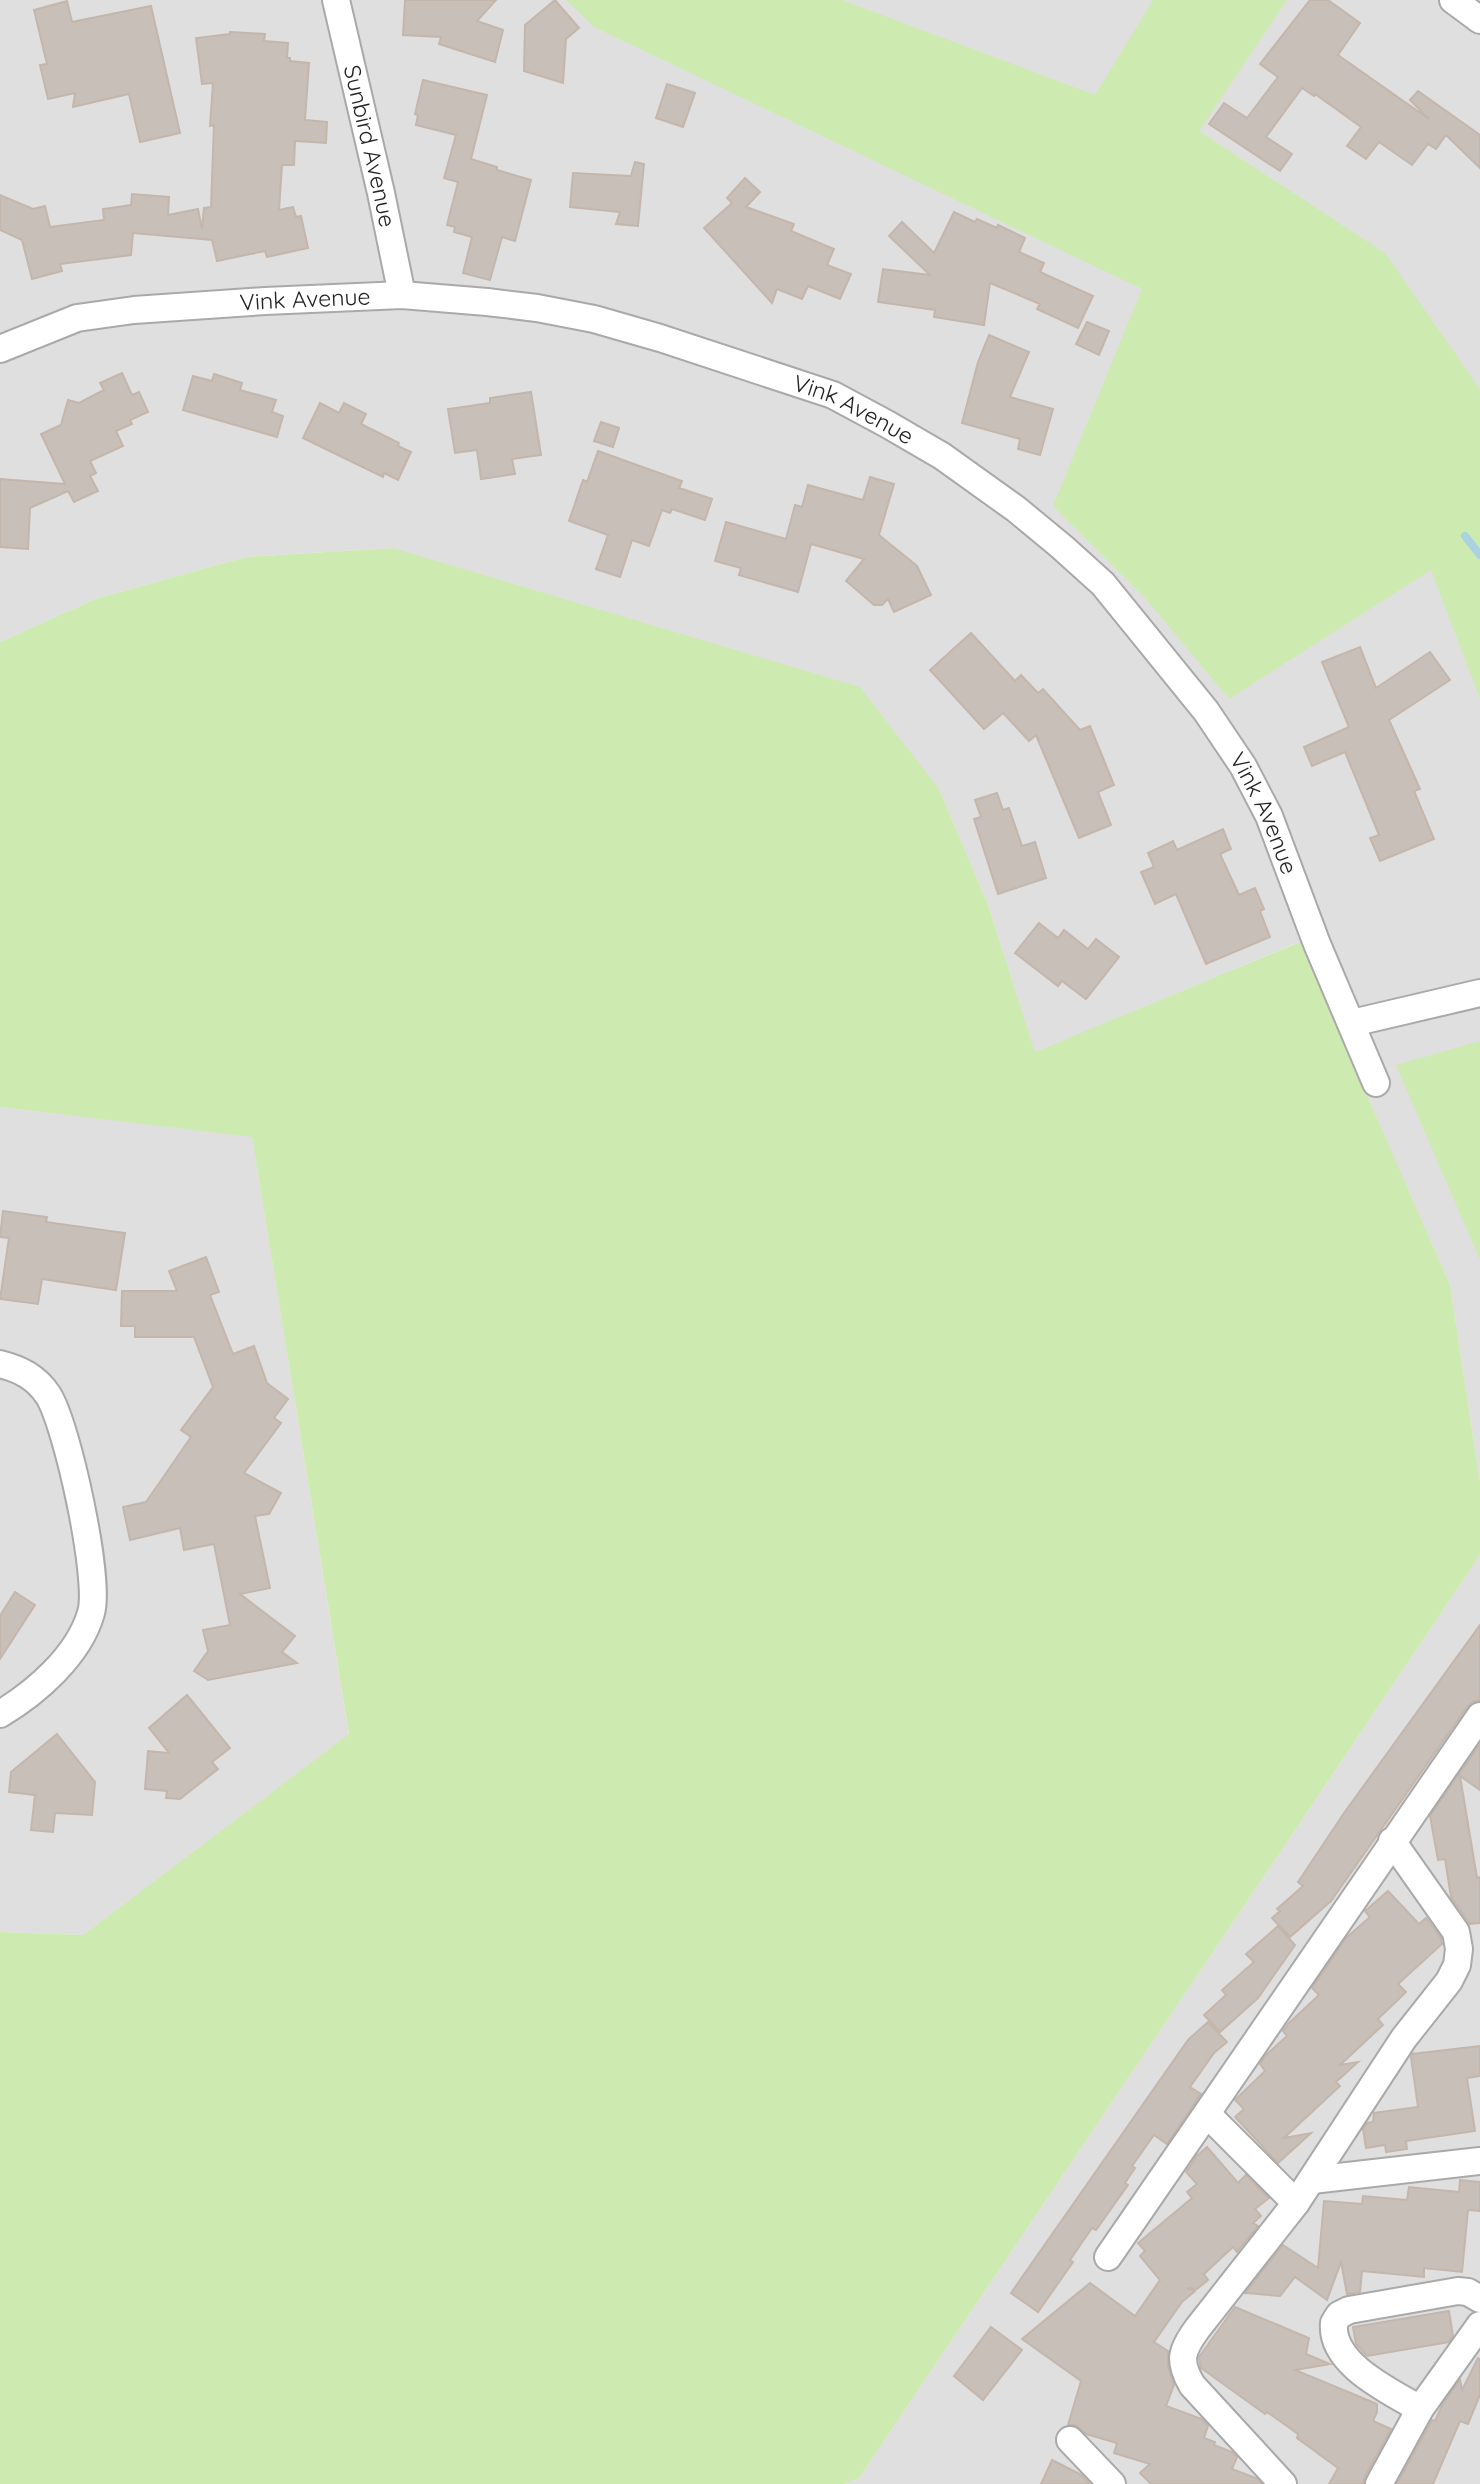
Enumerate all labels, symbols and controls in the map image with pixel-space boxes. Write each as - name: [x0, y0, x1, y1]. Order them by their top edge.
- street label: Sunbird Avenue: [338, 62, 403, 230]
- street label: Vink Avenue: [239, 281, 371, 317]
- street label: Vink Avenue: [790, 368, 919, 450]
- street label: Vink Avenue: [1224, 746, 1304, 878]

